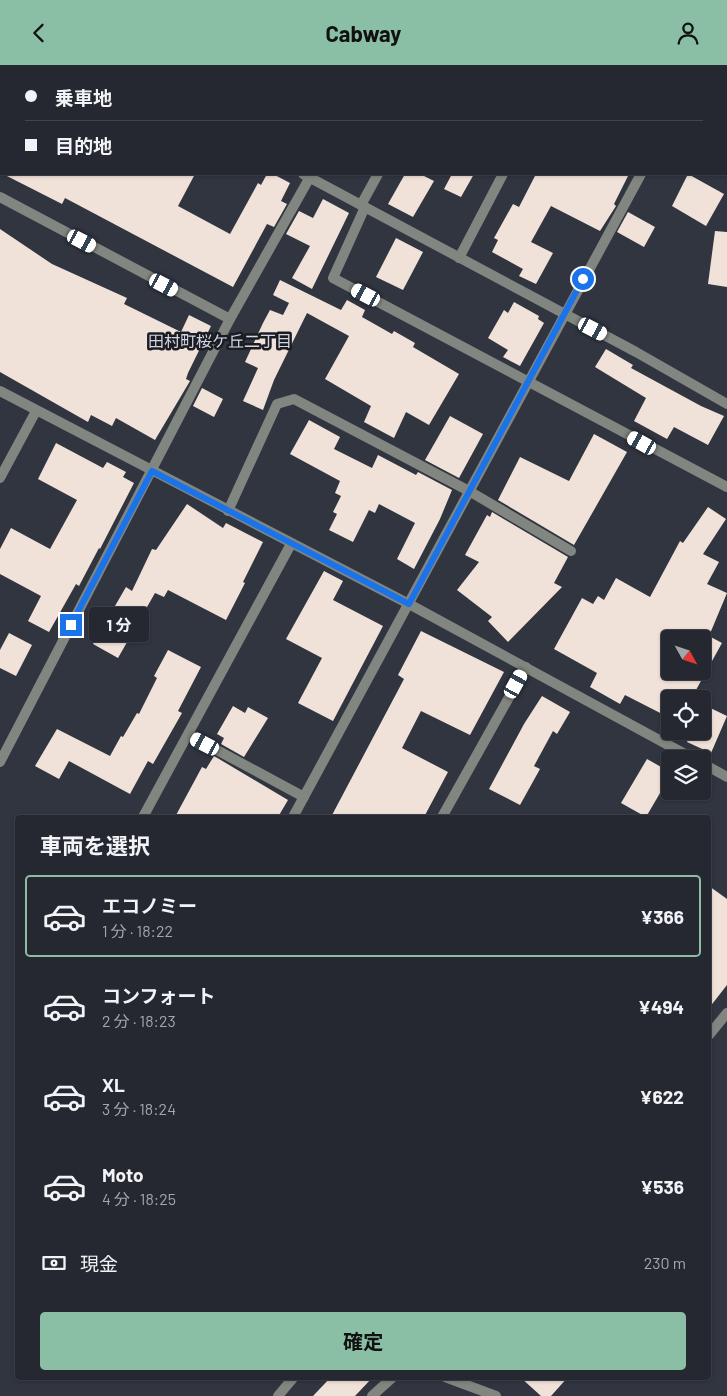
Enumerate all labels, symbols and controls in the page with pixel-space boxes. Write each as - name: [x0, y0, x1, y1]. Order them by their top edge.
- icon: back: [25, 19, 53, 47]
- icon: person: [674, 19, 702, 47]
- text: Cabway: [326, 20, 401, 46]
- text: 乗車地: [55, 86, 112, 109]
- text: 目的地: [55, 134, 112, 157]
- car: [65, 227, 98, 255]
- route start: [572, 268, 594, 290]
- car: [147, 271, 180, 299]
- car: [349, 281, 382, 309]
- car: [576, 315, 609, 343]
- district label: 田村町桜ケ丘二丁目: [148, 331, 292, 350]
- car: [625, 429, 658, 457]
- callout: 1 分: [88, 607, 148, 643]
- route end: [60, 614, 82, 636]
- text: 1 分: [107, 615, 131, 634]
- north arrow: [661, 630, 711, 680]
- map controls: [661, 630, 711, 800]
- car: [502, 667, 529, 701]
- button: locate: [661, 690, 711, 740]
- car: [188, 730, 221, 758]
- button: layers: [661, 750, 711, 800]
- text: 車両を選択: [40, 832, 150, 858]
- icon: car: [42, 894, 87, 939]
- text: エコノミー: [102, 894, 197, 917]
- text: ¥366: [640, 905, 684, 928]
- text: 1 分 · 18:22: [102, 921, 173, 940]
- icon: car: [42, 984, 87, 1029]
- text: コンフォート: [102, 984, 215, 1007]
- text: ¥494: [638, 995, 684, 1018]
- text: 2 分 · 18:23: [102, 1011, 176, 1030]
- text: XL: [102, 1073, 125, 1096]
- icon: car: [42, 1074, 87, 1119]
- text: ¥622: [639, 1085, 684, 1108]
- text: 3 分 · 18:24: [102, 1099, 176, 1118]
- text: Moto: [102, 1163, 144, 1186]
- icon: car: [42, 1164, 87, 1209]
- text: ¥536: [640, 1175, 684, 1198]
- text: 4 分 · 18:25: [102, 1189, 176, 1208]
- icon: cash: [40, 1249, 68, 1277]
- text: 現金: [80, 1252, 118, 1275]
- text: 230 m: [644, 1253, 686, 1272]
- button: 確定: [40, 1312, 686, 1370]

